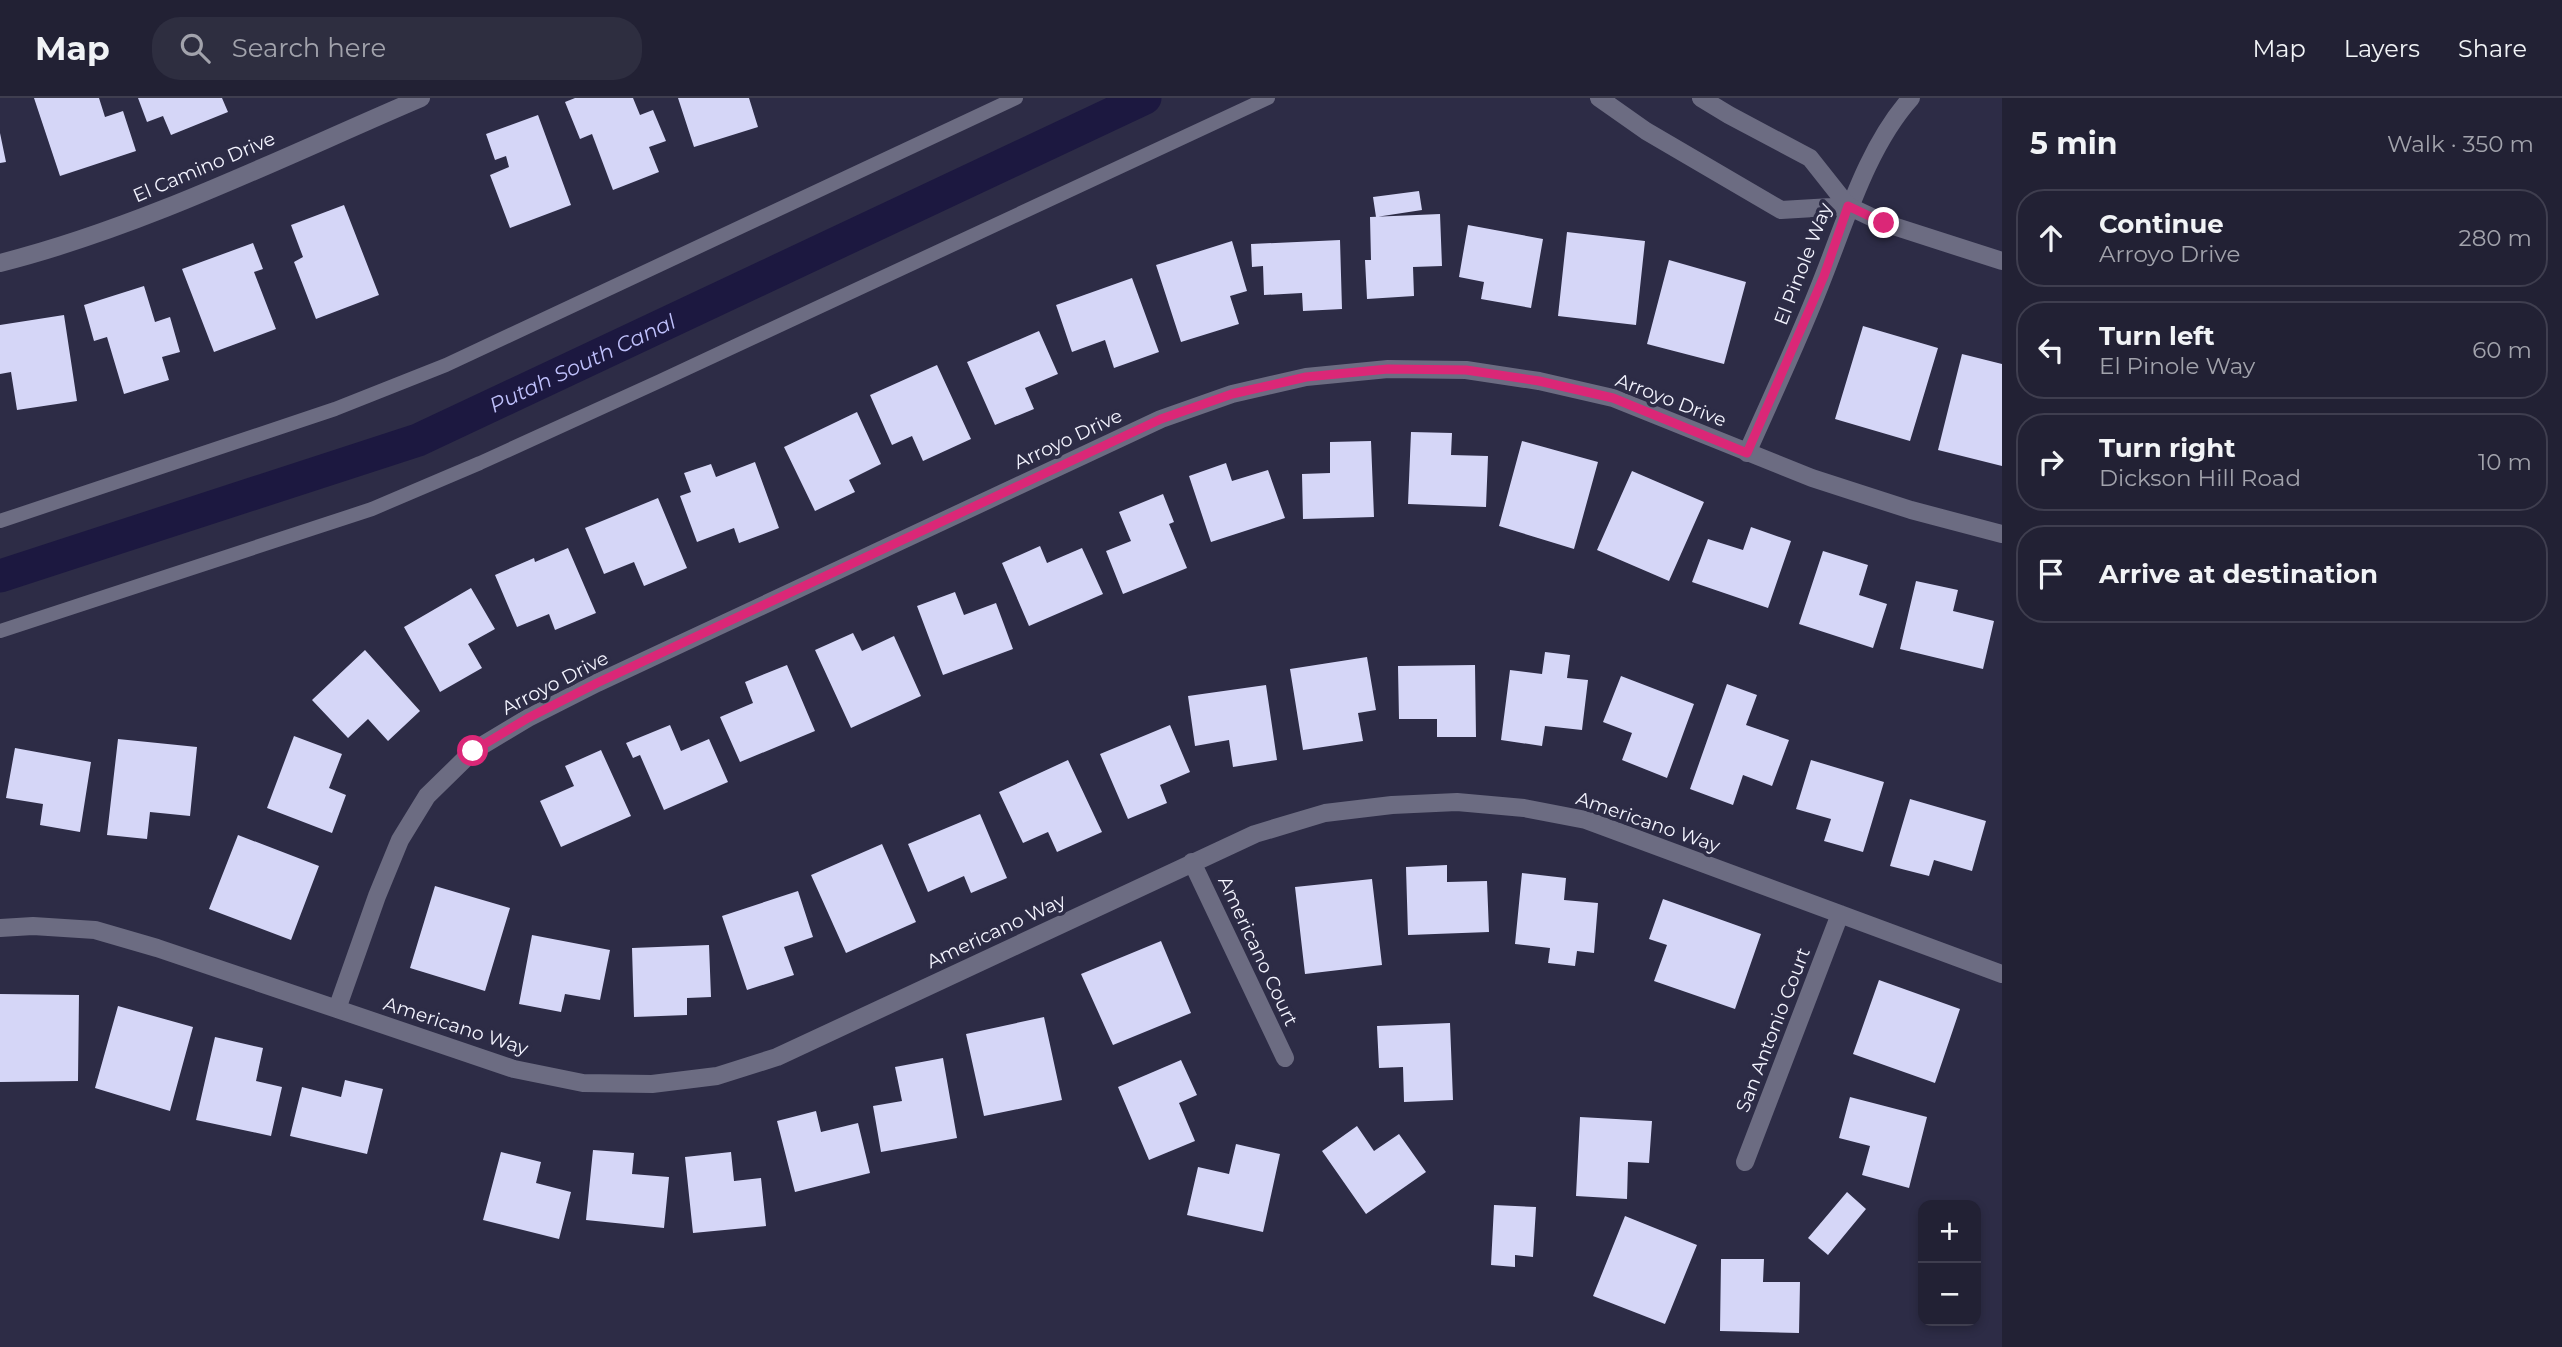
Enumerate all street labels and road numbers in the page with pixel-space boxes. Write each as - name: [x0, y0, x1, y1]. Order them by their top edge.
- street label: El Camino Drive: [129, 127, 279, 207]
- street label: El Pinole Way: [1769, 199, 1837, 328]
- street label: Arroyo Drive: [1612, 368, 1730, 432]
- street label: Arroyo Drive: [1010, 404, 1126, 474]
- street label: Arroyo Drive: [498, 646, 612, 720]
- street label: Americano Way: [1573, 787, 1724, 858]
- street label: Americano Court: [1213, 872, 1303, 1030]
- street label: Americano Way: [923, 888, 1070, 973]
- street label: San Antonio Court: [1731, 944, 1815, 1116]
- street label: Americano Way: [381, 992, 532, 1060]

